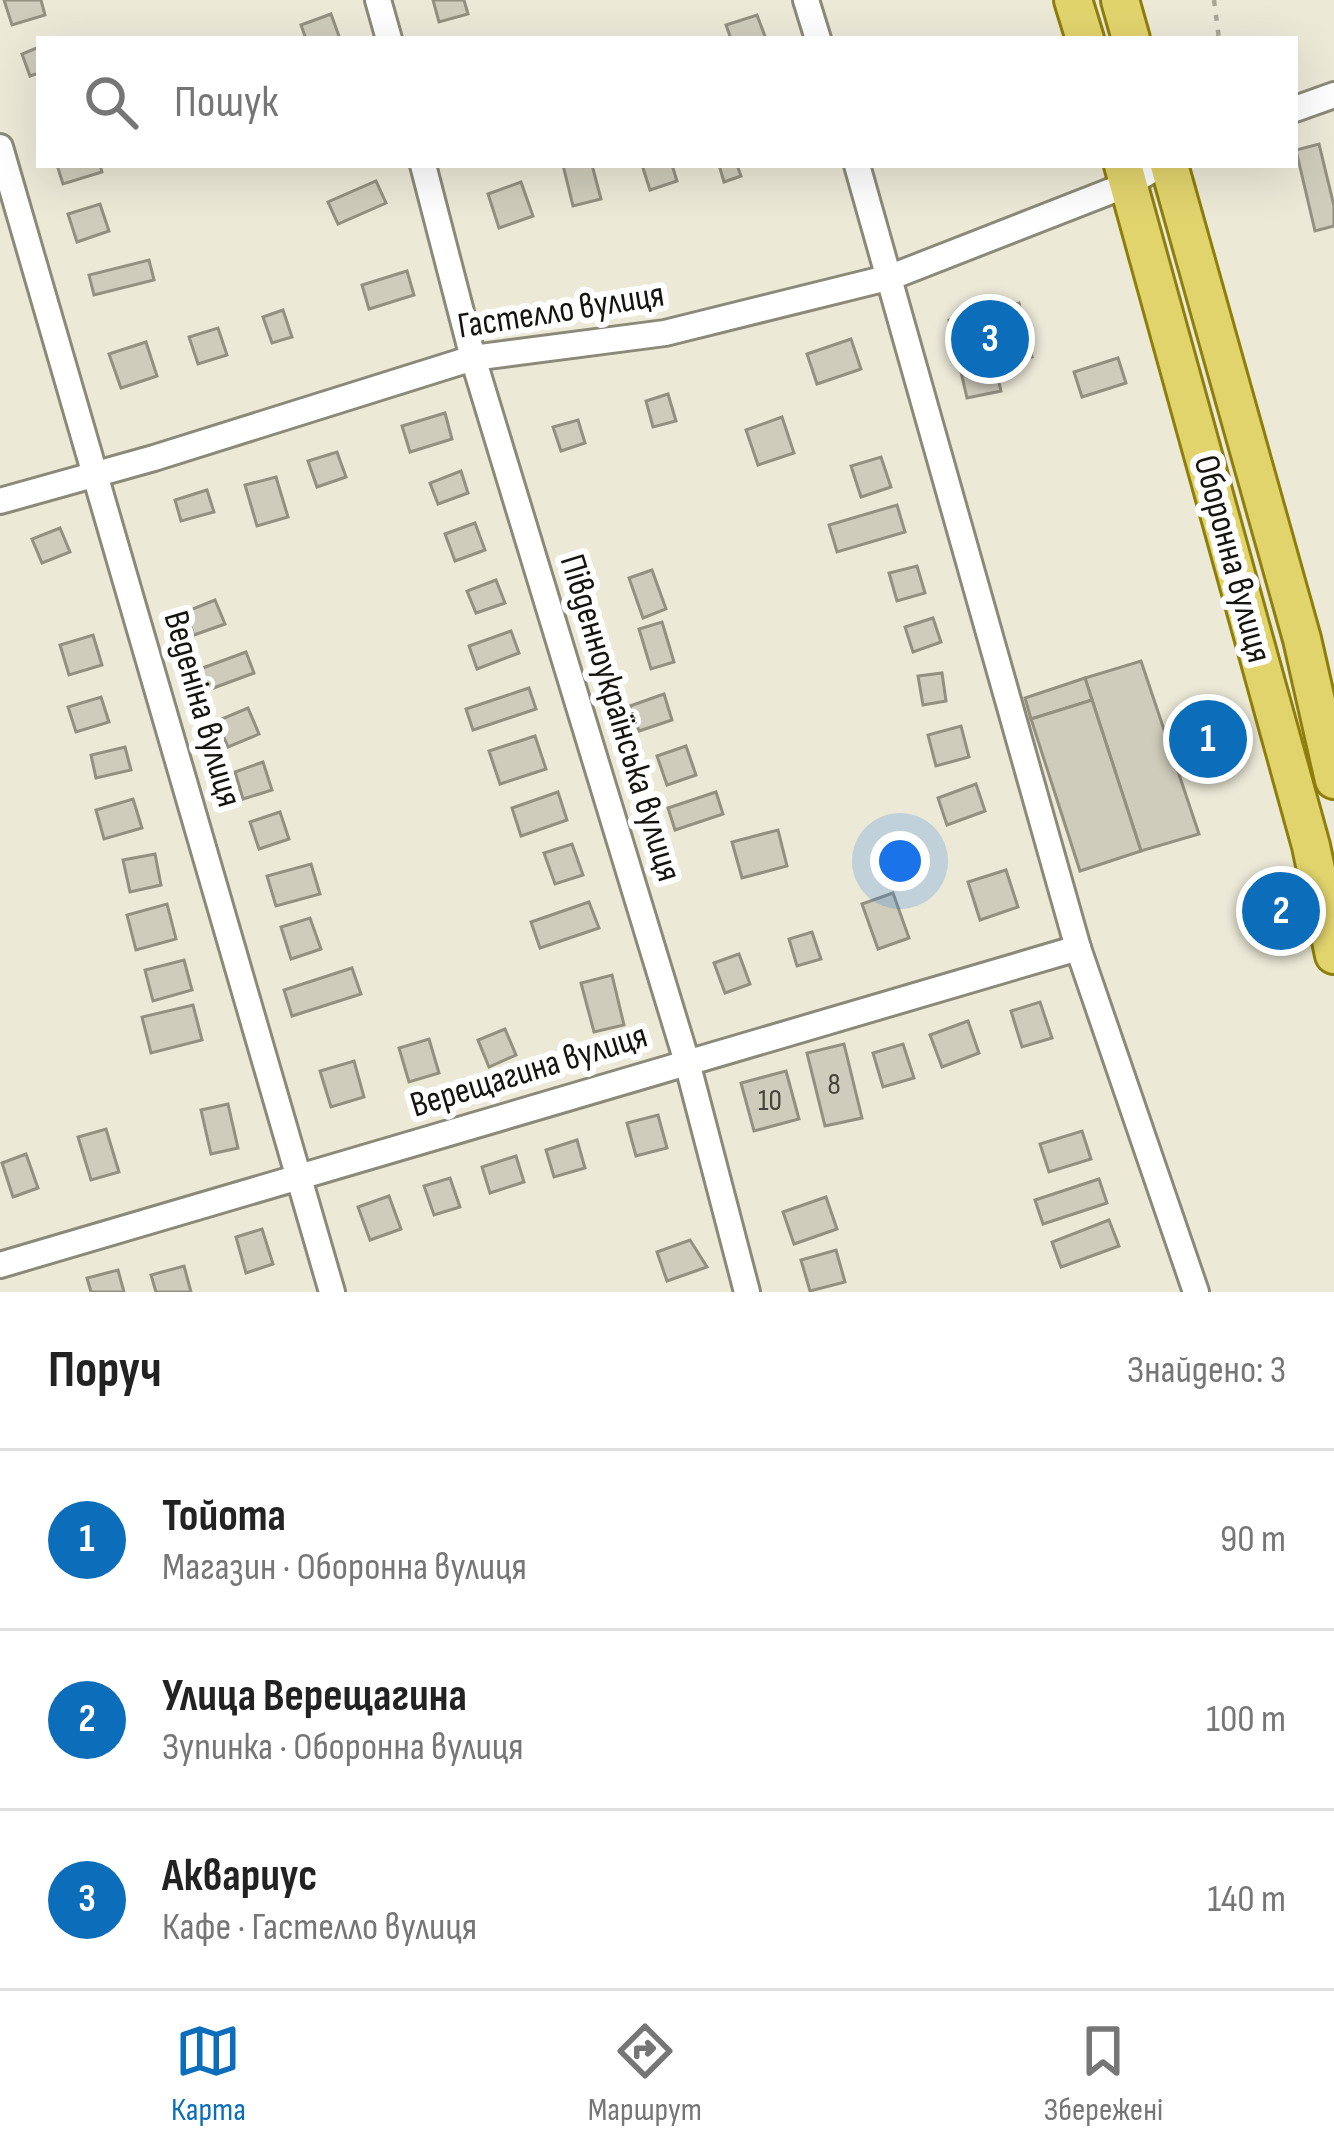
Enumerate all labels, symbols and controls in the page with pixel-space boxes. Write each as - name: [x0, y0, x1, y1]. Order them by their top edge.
- search box: [36, 36, 1298, 168]
- icon: search: [78, 69, 144, 135]
- text: Пошук: [174, 75, 278, 130]
- street label: Гастелло вулиця: [455, 273, 667, 349]
- pin: 3: [951, 294, 1029, 384]
- street label: Оборонна вулиця: [1184, 451, 1280, 667]
- street label: Південноукраїнська вулиця: [550, 550, 690, 886]
- street label: Веденіна вулиця: [154, 606, 250, 812]
- pin: 1: [1169, 694, 1247, 784]
- your location: [870, 831, 930, 891]
- pin: 2: [1242, 866, 1320, 956]
- street label: Верещагина вулиця: [405, 1015, 653, 1127]
- house number: 8: [827, 1067, 841, 1103]
- house number: 10: [758, 1083, 782, 1119]
- text: Поруч: [48, 1340, 162, 1401]
- text: Знайдено: 3: [1127, 1347, 1286, 1394]
- text: Тойота: [162, 1489, 286, 1544]
- text: 1: [79, 1516, 95, 1563]
- text: 90 m: [1220, 1516, 1286, 1563]
- text: Магазин · Оборонна вулиця: [162, 1544, 527, 1591]
- text: Улица Верещагина: [162, 1669, 467, 1724]
- text: 2: [78, 1696, 96, 1743]
- text: 100 m: [1206, 1696, 1286, 1743]
- text: Зупинка · Оборонна вулиця: [162, 1724, 524, 1771]
- text: Аквариус: [162, 1849, 317, 1904]
- text: 3: [78, 1876, 96, 1923]
- text: 140 m: [1207, 1876, 1286, 1923]
- text: Кафе · Гастелло вулиця: [162, 1904, 477, 1951]
- tab: Карта: [171, 2018, 246, 2130]
- tab: Маршрут: [588, 2018, 702, 2130]
- tab: Збережені: [1044, 2018, 1163, 2130]

